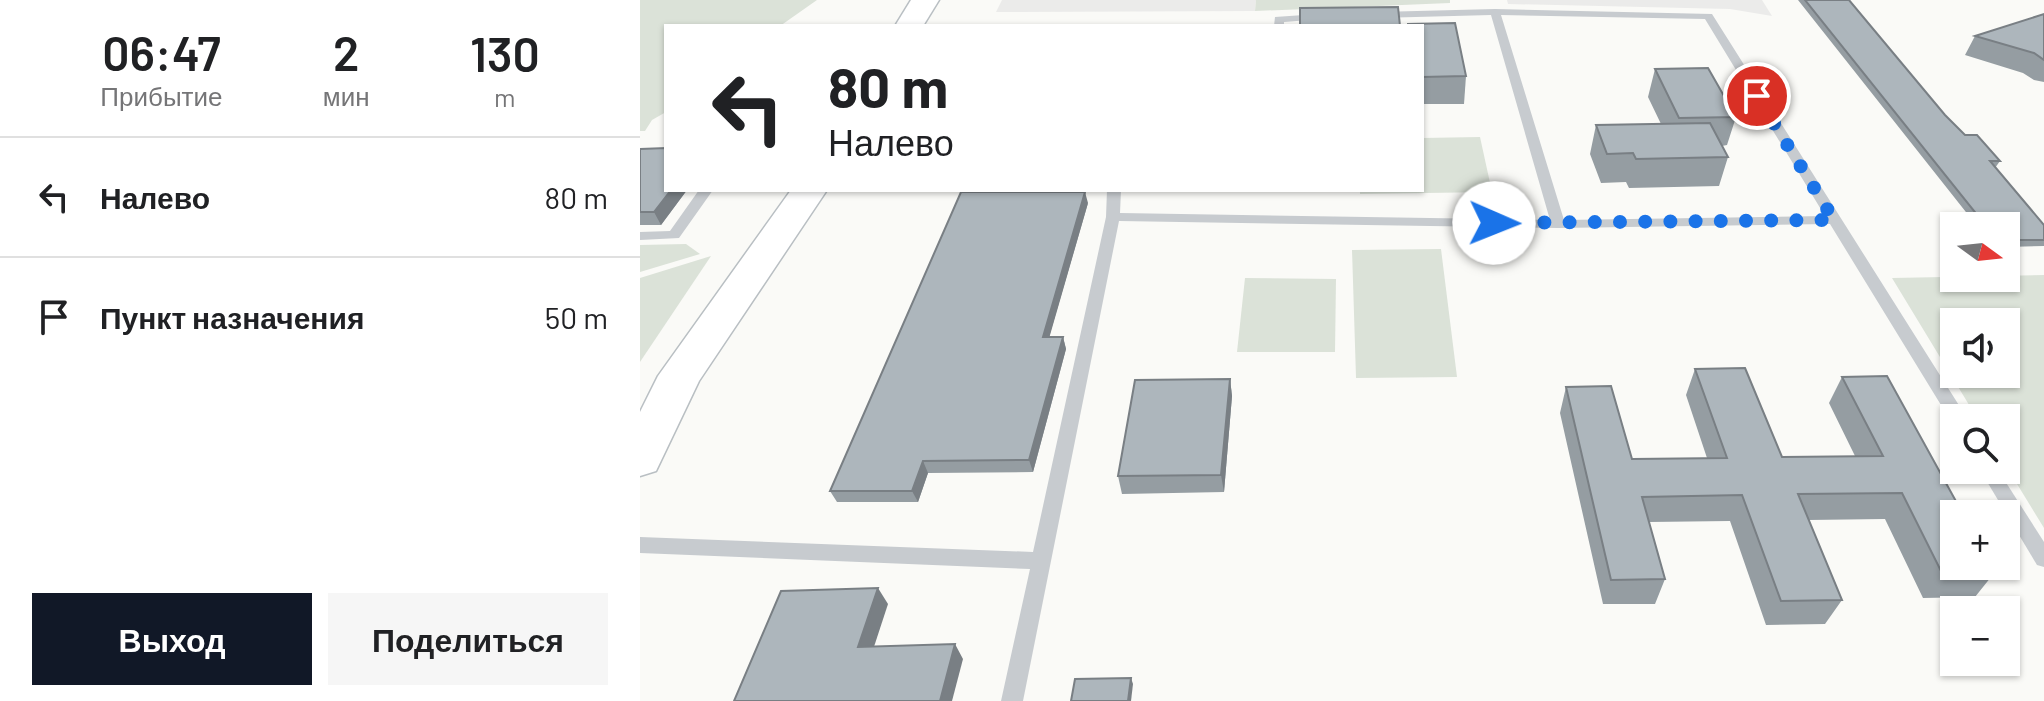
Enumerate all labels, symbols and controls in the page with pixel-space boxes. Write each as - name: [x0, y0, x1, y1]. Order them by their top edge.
- text: 06:47: [102, 23, 221, 81]
- text: 2: [333, 23, 359, 81]
- text: 130: [470, 24, 540, 82]
- text: 80 m: [828, 52, 948, 119]
- icon: left: [696, 56, 800, 160]
- pin: [1723, 62, 1791, 130]
- icon: arrive: [1735, 74, 1779, 118]
- text: Прибытие: [100, 80, 223, 111]
- text: мин: [323, 80, 370, 111]
- text: m: [494, 81, 516, 112]
- text: Налево: [828, 120, 954, 163]
- icon: left: [32, 175, 76, 219]
- text: Налево: [100, 179, 210, 215]
- text: 80 m: [545, 179, 608, 215]
- position arrow: [1452, 181, 1536, 265]
- north arrow: [1940, 212, 2020, 292]
- map controls: [1940, 212, 2020, 676]
- icon: arrive: [32, 295, 76, 339]
- text: Пункт назначения: [100, 299, 364, 335]
- text: 50 m: [545, 299, 608, 335]
- button: sound: [1940, 308, 2020, 388]
- button: search: [1940, 404, 2020, 484]
- button: +: [1940, 500, 2020, 580]
- button: Выход: [32, 593, 312, 685]
- button: Поделиться: [328, 593, 608, 685]
- button: −: [1940, 596, 2020, 676]

